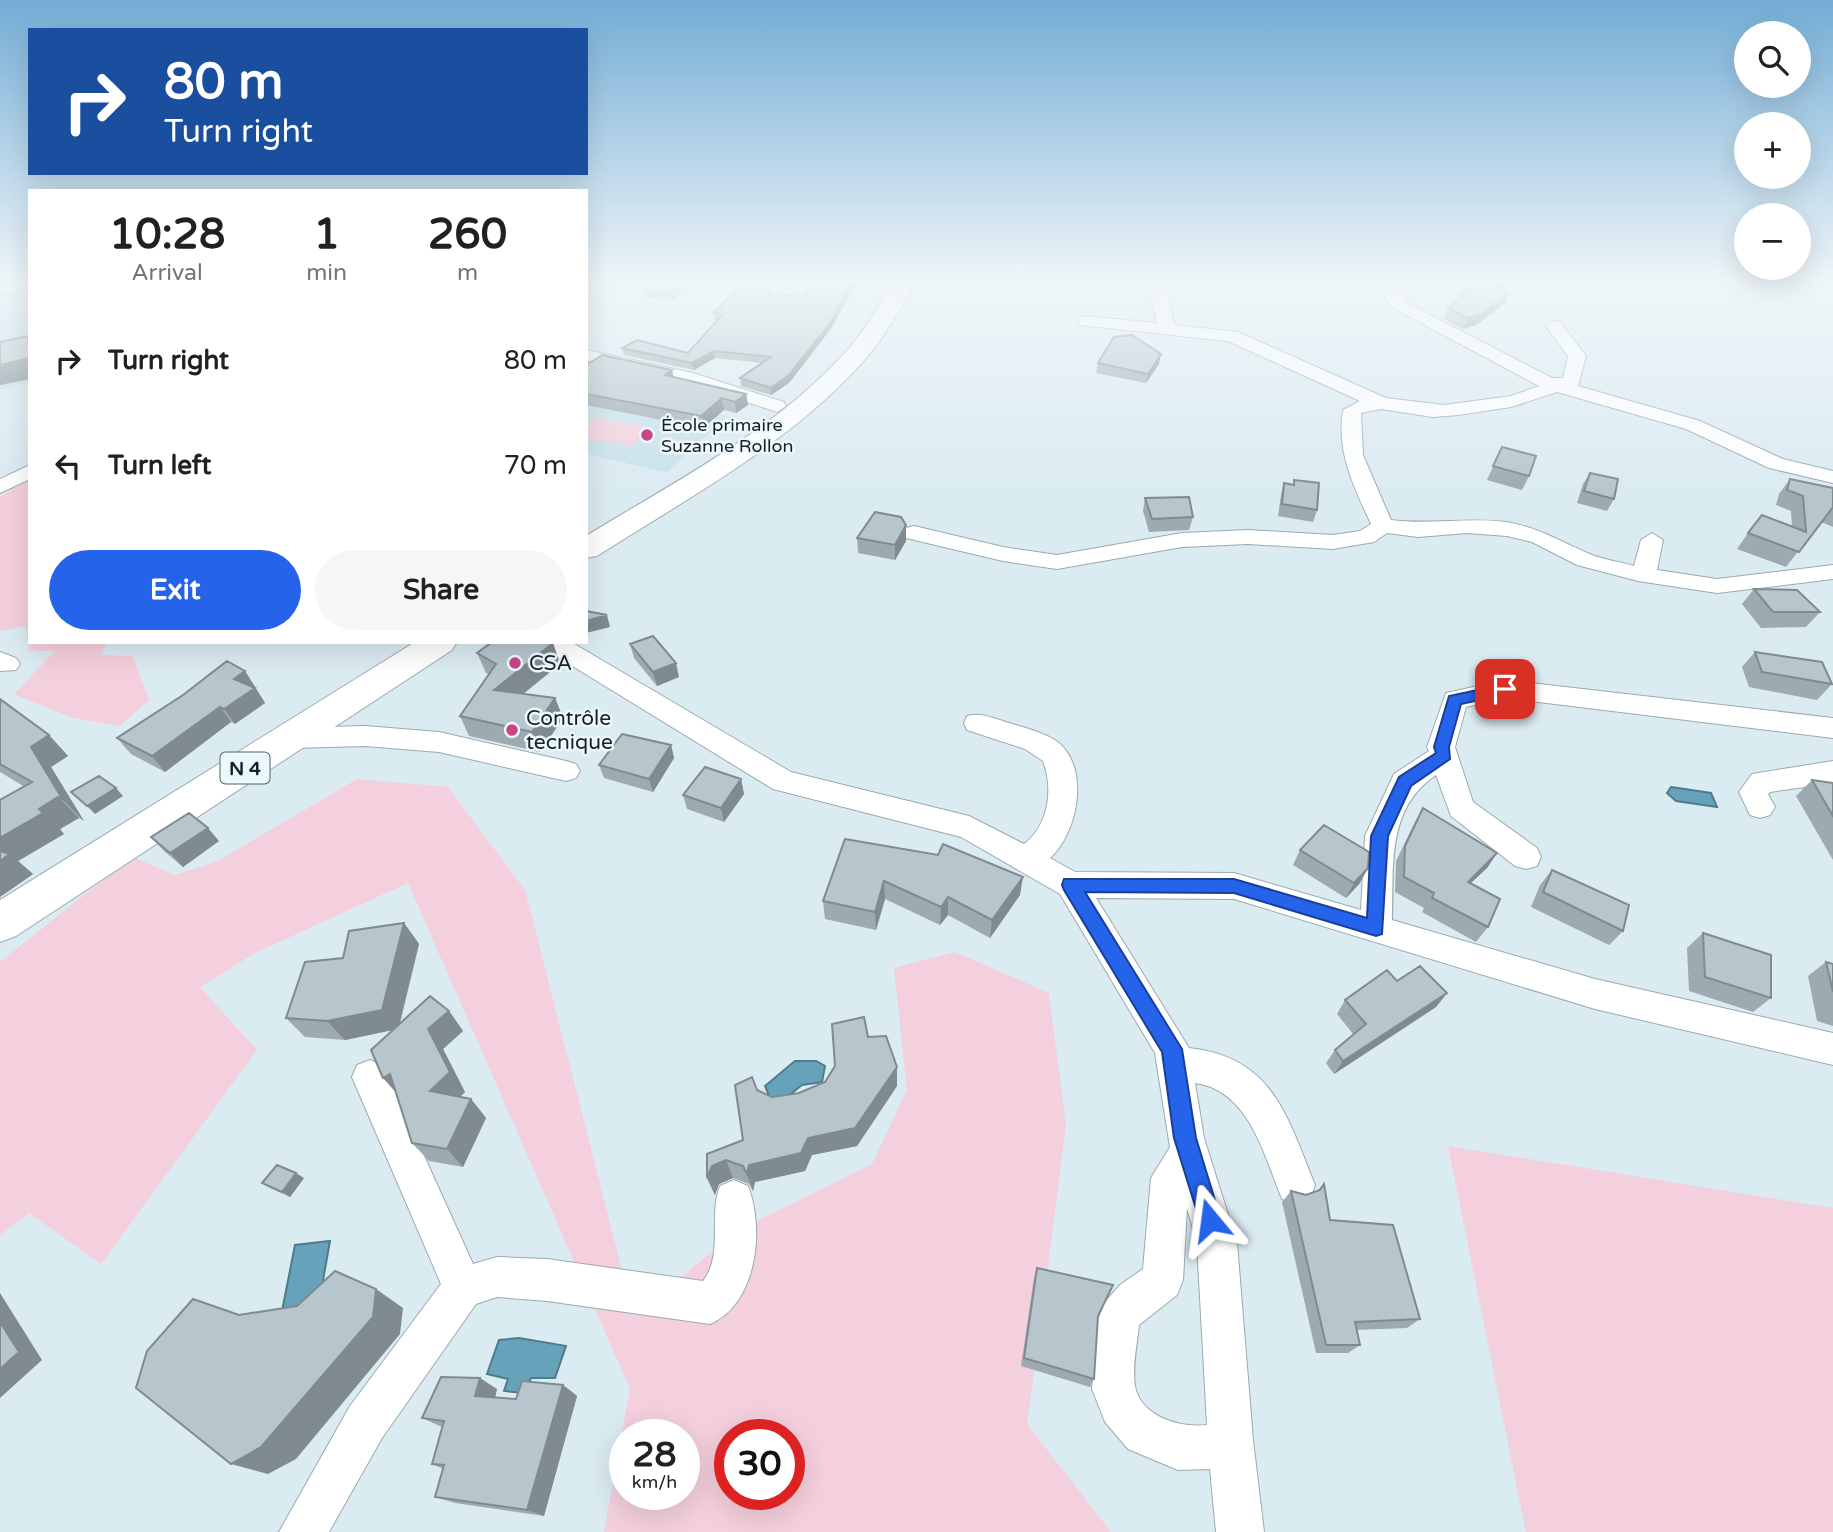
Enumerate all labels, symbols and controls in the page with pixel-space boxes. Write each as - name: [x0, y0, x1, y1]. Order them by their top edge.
- map controls: [1734, 21, 1811, 280]
- button: search: [1734, 21, 1811, 98]
- text: 80 m: [164, 53, 283, 112]
- icon: right: [49, 56, 140, 147]
- button: +: [1734, 112, 1811, 189]
- text: Turn right: [164, 113, 313, 151]
- button: −: [1734, 203, 1811, 280]
- text: 10:28: [109, 209, 225, 260]
- text: 1: [313, 209, 340, 260]
- text: 260: [428, 209, 507, 260]
- text: Arrival: [132, 259, 203, 287]
- text: min: [306, 259, 347, 287]
- text: m: [457, 259, 478, 287]
- icon: right: [49, 342, 87, 380]
- text: Turn right: [108, 345, 229, 376]
- text: 80 m: [504, 345, 567, 376]
- place label: École primaire Suzanne Rollon: [661, 414, 793, 457]
- marker: École primaire Suzanne Rollon: [639, 427, 655, 443]
- icon: left: [49, 447, 87, 485]
- text: Turn left: [108, 450, 211, 481]
- text: 70 m: [504, 450, 567, 481]
- button: Exit: [49, 550, 301, 630]
- button: Share: [315, 550, 567, 630]
- place label: CSA: [529, 651, 572, 676]
- marker: CSA: [507, 655, 523, 671]
- pin: [1475, 659, 1535, 719]
- icon: arrive: [1486, 670, 1524, 708]
- place label: Contrôle tecnique: [526, 706, 613, 755]
- marker: Contrôle tecnique: [504, 722, 520, 738]
- road number: N 4: [220, 752, 270, 783]
- position arrow: [1173, 1183, 1247, 1257]
- speed limit sign: 30: [714, 1419, 805, 1510]
- text: 28: [633, 1434, 676, 1476]
- text: km/h: [632, 1471, 677, 1493]

